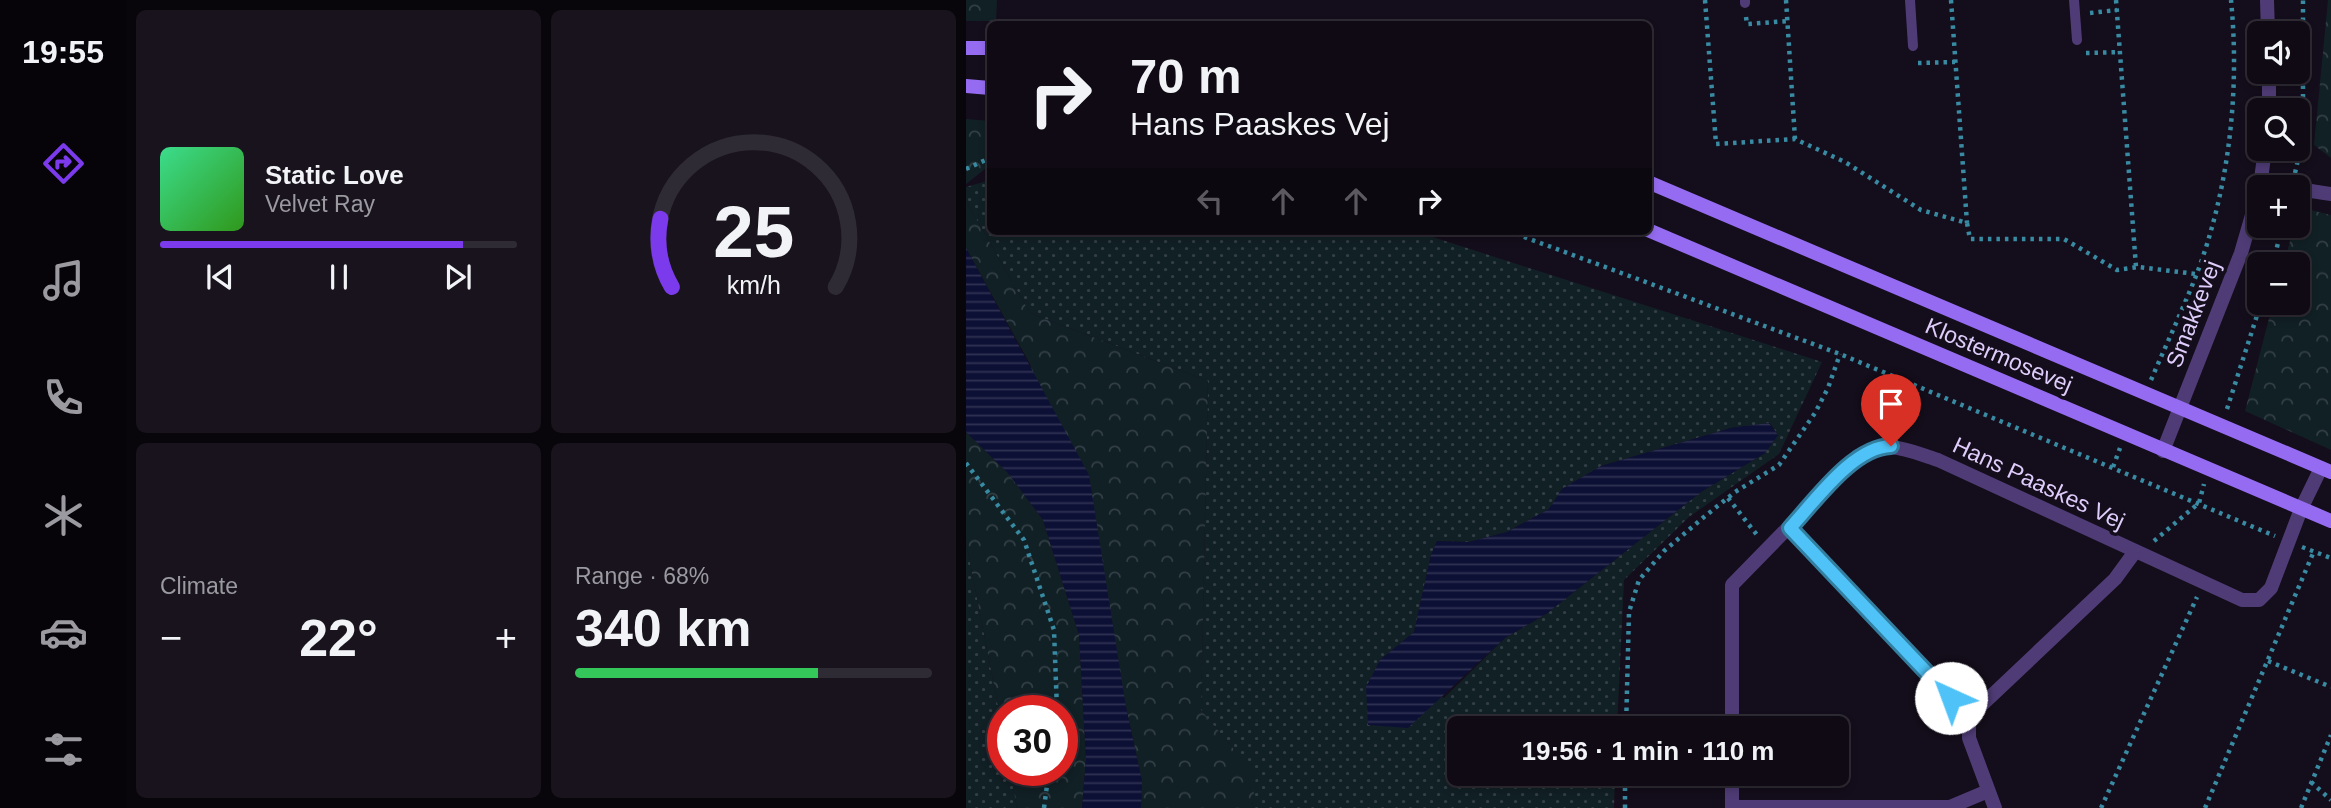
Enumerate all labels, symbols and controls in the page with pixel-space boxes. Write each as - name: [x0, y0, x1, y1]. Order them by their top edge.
- map controls: [2247, 21, 2310, 315]
- button: sound: [2247, 21, 2310, 84]
- text: 19:55: [22, 34, 104, 70]
- icon: right: [1015, 49, 1106, 140]
- text: 70 m: [1130, 49, 1242, 103]
- button: search: [2247, 98, 2310, 161]
- text: Hans Paaskes Vej: [1130, 106, 1390, 142]
- icon: directions: [39, 139, 88, 188]
- text: Static Love: [265, 160, 404, 190]
- button: +: [2247, 175, 2310, 238]
- icon: left: [1191, 182, 1229, 220]
- icon: ahead: [1264, 182, 1302, 220]
- icon: ahead: [1337, 182, 1375, 220]
- icon: right: [1410, 182, 1448, 220]
- text: Velvet Ray: [265, 191, 375, 217]
- text: 25: [713, 192, 794, 273]
- button: −: [2247, 252, 2310, 315]
- icon: music: [39, 256, 88, 305]
- street label: Smakkevej: [2161, 257, 2225, 371]
- icon: previous: [201, 258, 239, 296]
- icon: pause: [320, 258, 358, 296]
- icon: next: [439, 258, 477, 296]
- text: km/h: [726, 271, 781, 299]
- street label: Klostermosevej: [1922, 312, 2076, 398]
- icon: phone: [39, 373, 88, 422]
- pin: [1861, 374, 1921, 446]
- icon: arrive: [1872, 385, 1910, 423]
- street label: Hans Paaskes Vej: [1949, 432, 2129, 534]
- icon: climate: [39, 491, 88, 540]
- text: Range · 68%: [575, 563, 709, 589]
- text: Climate: [160, 573, 238, 599]
- text: 340 km: [575, 599, 751, 657]
- icon: car: [39, 608, 88, 657]
- text: 22°: [299, 609, 378, 667]
- text: −: [160, 617, 182, 659]
- text: +: [495, 617, 517, 659]
- position arrow: [1914, 661, 1988, 735]
- speed limit sign: 30: [987, 695, 1078, 786]
- icon: filters: [39, 725, 88, 774]
- text: 19:56 · 1 min · 110 m: [1522, 736, 1774, 766]

